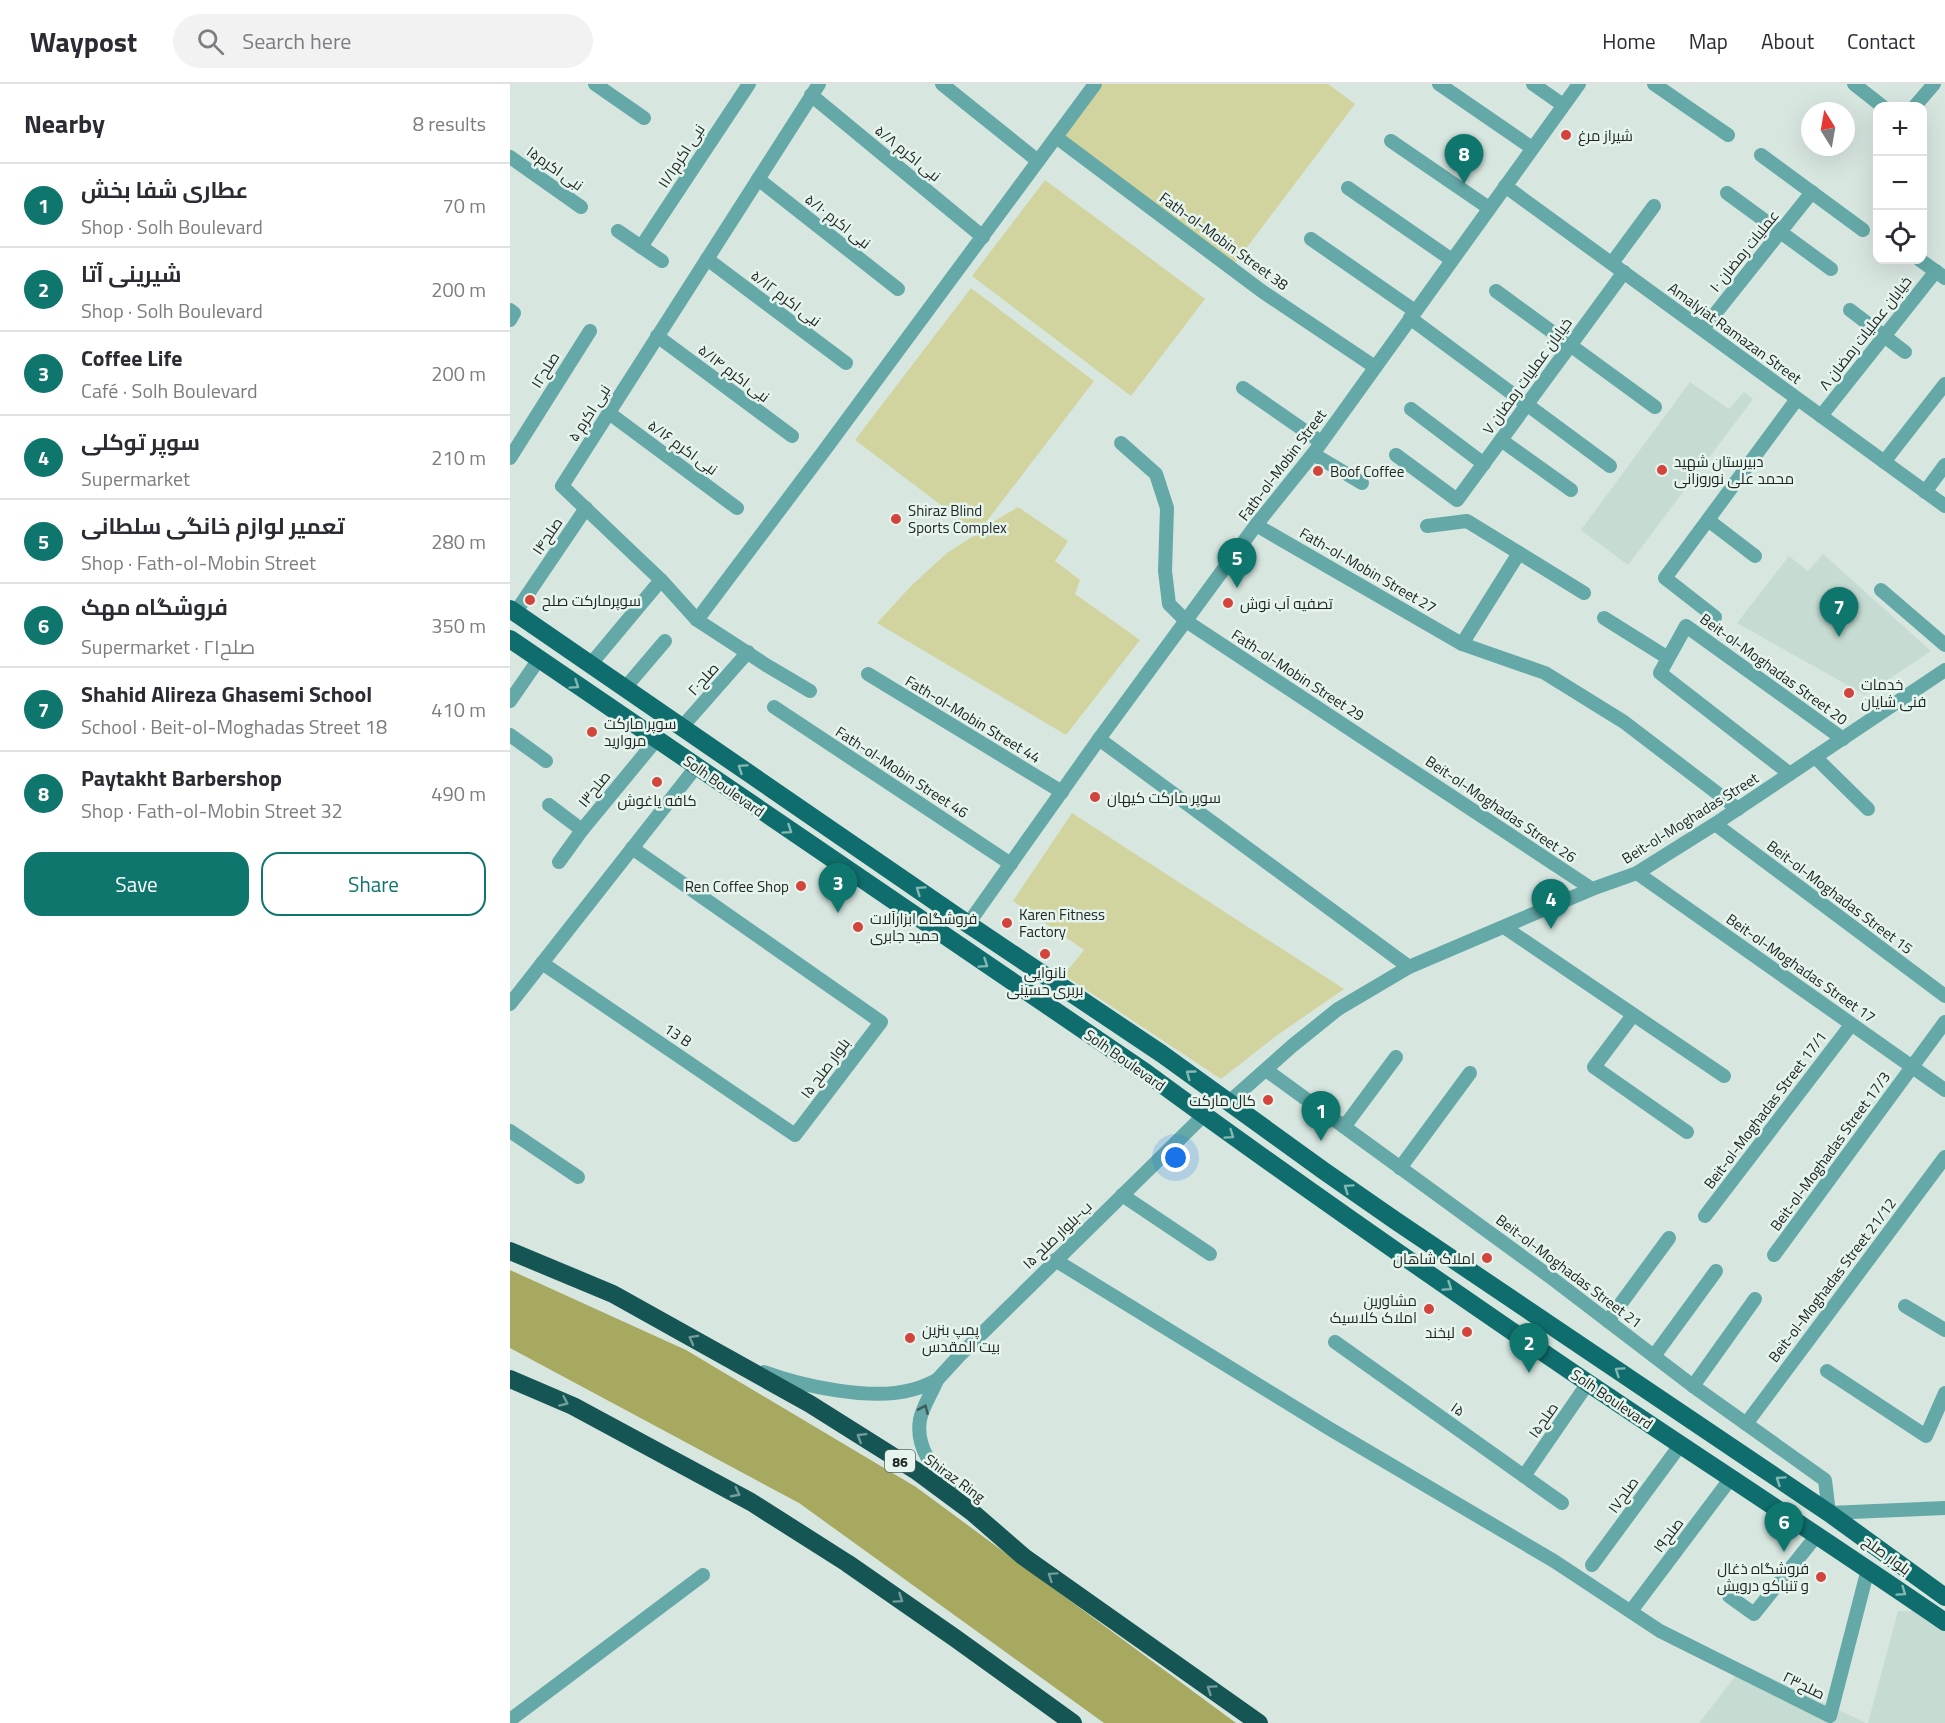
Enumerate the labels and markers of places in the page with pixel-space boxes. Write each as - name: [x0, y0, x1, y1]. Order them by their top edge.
- place label: شیراز مرغ: [1578, 124, 1633, 147]
- marker: شیراز مرغ: [1559, 128, 1573, 142]
- pin: 8: [1444, 135, 1484, 184]
- place label: دبیرستان شهید محمد علی نوروزانی: [1674, 450, 1794, 490]
- place label: Boof Coffee: [1330, 460, 1404, 483]
- marker: دبیرستان شهید محمد علی نوروزانی: [1655, 463, 1669, 477]
- marker: Boof Coffee: [1311, 464, 1325, 478]
- place label: Shiraz Blind Sports Complex: [908, 499, 1007, 539]
- marker: Shiraz Blind Sports Complex: [889, 512, 903, 526]
- pin: 5: [1218, 538, 1256, 588]
- pin: 7: [1820, 588, 1858, 637]
- place label: سوپرمارکت صلح: [542, 589, 641, 612]
- place label: تصفیه آب نوش: [1240, 592, 1333, 615]
- marker: سوپرمارکت صلح: [523, 593, 537, 607]
- marker: تصفیه آب نوش: [1221, 596, 1235, 610]
- place label: خدمات فنی شایان: [1861, 673, 1926, 713]
- marker: خدمات فنی شایان: [1842, 686, 1856, 700]
- place label: سوپر مارکت مروارید: [604, 712, 677, 752]
- marker: سوپر مارکت مروارید: [585, 725, 599, 739]
- marker: کافه یاغوش: [650, 775, 664, 789]
- place label: سوپر مارکت کیهان: [1107, 786, 1221, 809]
- place label: کافه یاغوش: [617, 789, 697, 812]
- marker: سوپر مارکت کیهان: [1088, 790, 1102, 804]
- pin: 3: [818, 864, 858, 913]
- place label: Ren Coffee Shop: [685, 875, 789, 898]
- marker: Ren Coffee Shop: [794, 879, 808, 893]
- pin: 4: [1532, 880, 1570, 929]
- place label: Karen Fitness Factory: [1019, 903, 1105, 943]
- place label: فروشگاه ابزارآلات حمید جابری: [870, 907, 977, 947]
- marker: Karen Fitness Factory: [1000, 916, 1014, 930]
- marker: فروشگاه ابزارآلات حمید جابری: [851, 920, 865, 934]
- marker: نانوایی بربری حسینی: [1038, 947, 1052, 961]
- place label: نانوایی بربری حسینی: [1006, 961, 1084, 1001]
- place label: کال مارکت: [1189, 1089, 1256, 1112]
- pin: 1: [1302, 1092, 1340, 1141]
- marker: کال مارکت: [1261, 1093, 1275, 1107]
- place label: املاک شاهان: [1393, 1247, 1475, 1270]
- marker: املاک شاهان: [1480, 1251, 1494, 1265]
- place label: مشاورین املاک کلاسیک: [1330, 1289, 1417, 1329]
- marker: مشاورین املاک کلاسیک: [1422, 1302, 1436, 1316]
- place label: پمپ بنزین بیت المقدس: [922, 1318, 1000, 1358]
- place label: لبخند: [1425, 1321, 1455, 1344]
- pin: 2: [1510, 1324, 1548, 1373]
- marker: لبخند: [1460, 1325, 1474, 1339]
- marker: پمپ بنزین بیت المقدس: [903, 1331, 917, 1345]
- pin: 6: [1764, 1502, 1804, 1552]
- place label: فروشگاه ذغال و تنباکو درویش: [1717, 1557, 1809, 1597]
- marker: فروشگاه ذغال و تنباکو درویش: [1814, 1570, 1828, 1584]

